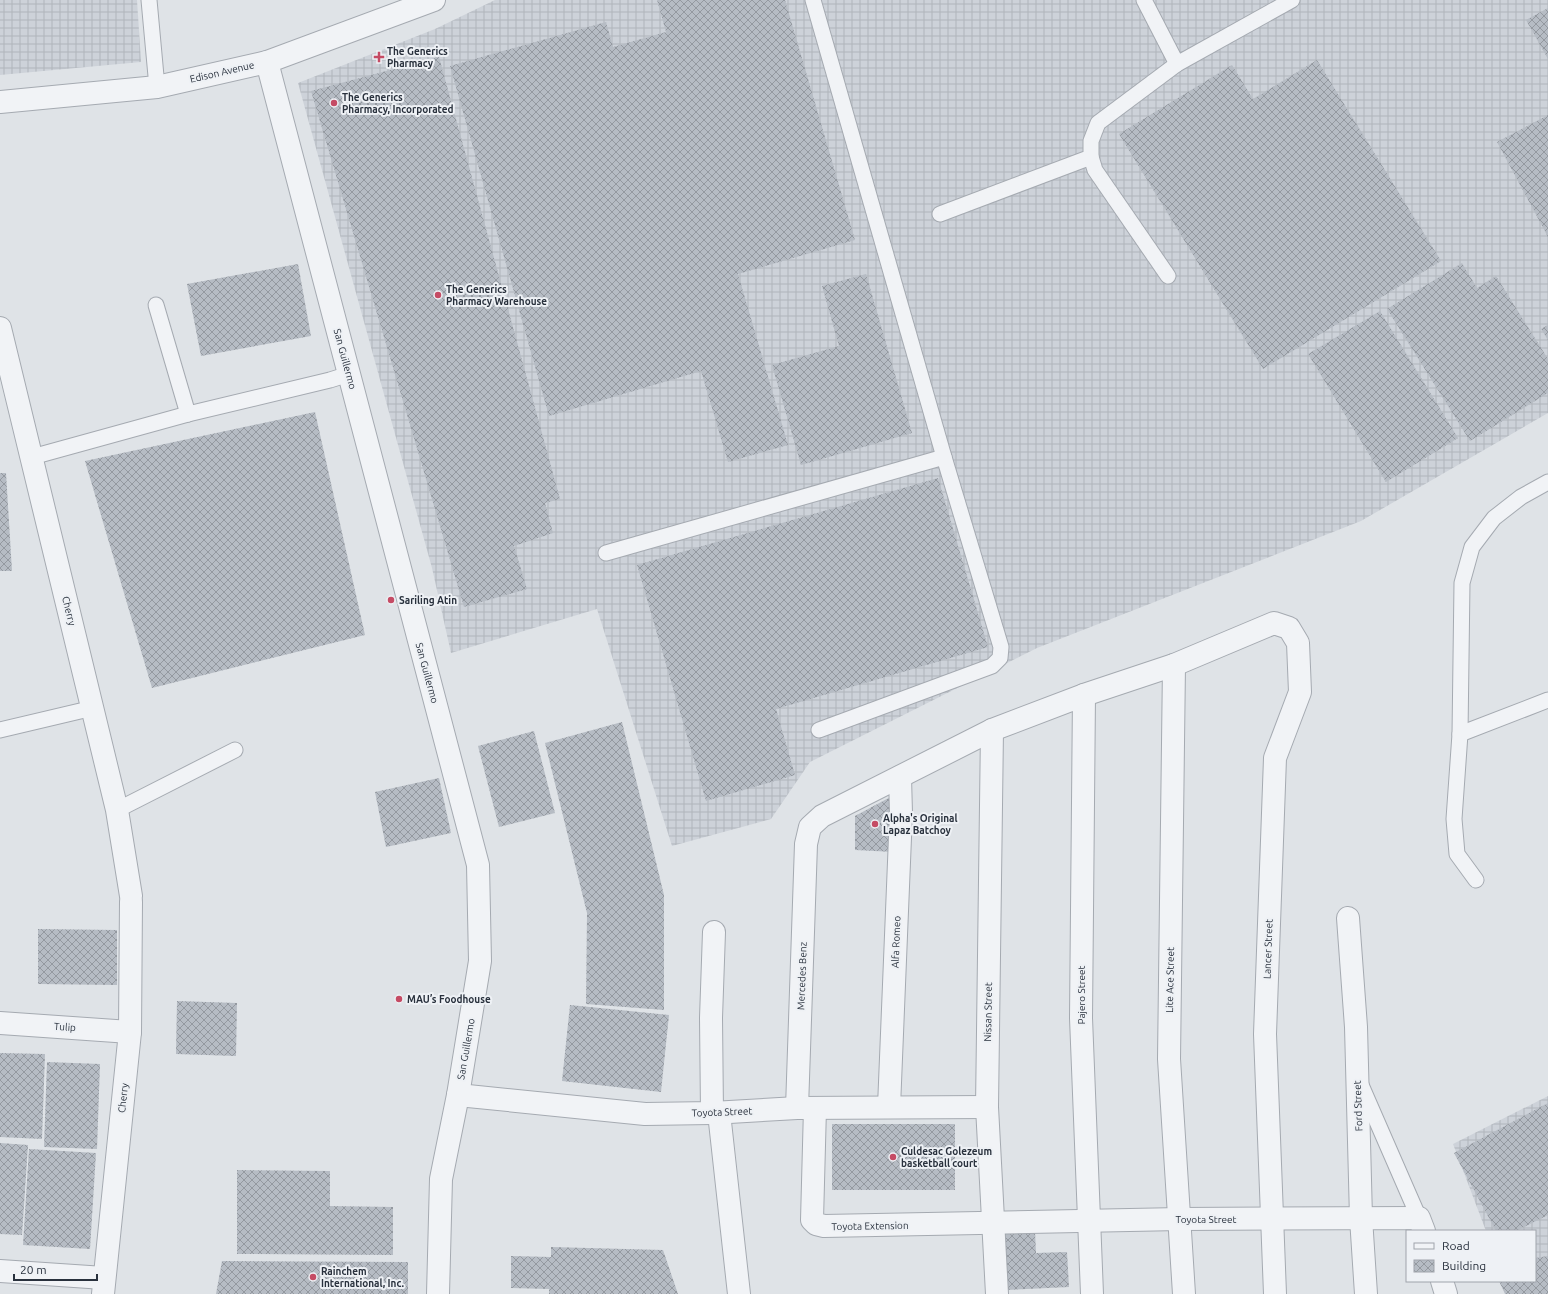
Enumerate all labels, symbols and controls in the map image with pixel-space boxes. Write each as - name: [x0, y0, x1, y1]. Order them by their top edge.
- place label: The Generics Pharmacy: [387, 46, 448, 69]
- marker: The Generics Pharmacy: [374, 52, 384, 62]
- street label: Edison Avenue: [189, 59, 255, 85]
- place label: The Generics Pharmacy, Incorporated: [342, 92, 454, 115]
- marker: The Generics Pharmacy, Incorporated: [329, 98, 339, 108]
- place label: The Generics Pharmacy Warehouse: [446, 284, 547, 307]
- marker: The Generics Pharmacy Warehouse: [433, 290, 443, 300]
- street label: San Guillermo: [332, 328, 358, 391]
- street label: Cherry: [60, 595, 78, 627]
- marker: Sariling Atin: [386, 595, 396, 605]
- place label: Sariling Atin: [399, 595, 457, 606]
- street label: San Guillermo: [414, 642, 440, 705]
- place label: Alpha's Original Lapaz Batchoy: [883, 813, 957, 836]
- marker: Alpha's Original Lapaz Batchoy: [870, 819, 880, 829]
- street label: Alfa Romeo: [890, 915, 902, 968]
- street label: Lancer Street: [1261, 919, 1275, 979]
- street label: Mercedes Benz: [795, 941, 809, 1010]
- street label: Lite Ace Street: [1164, 947, 1176, 1013]
- street label: Pajero Street: [1076, 966, 1087, 1024]
- street label: Nissan Street: [982, 982, 994, 1042]
- marker: MAU’s Foodhouse: [394, 994, 404, 1004]
- place label: MAU’s Foodhouse: [407, 994, 491, 1005]
- street label: San Guillermo: [455, 1017, 477, 1081]
- street label: Tulip: [54, 1021, 76, 1033]
- street label: Ford Street: [1352, 1080, 1364, 1132]
- street label: Cherry: [116, 1082, 130, 1113]
- street label: Toyota Street: [691, 1105, 753, 1119]
- place label: Culdesac Golezeum basketball court: [901, 1146, 992, 1169]
- marker: Culdesac Golezeum basketball court: [888, 1152, 898, 1162]
- street label: Toyota Street: [1176, 1214, 1236, 1225]
- street label: Toyota Extension: [831, 1220, 909, 1232]
- legend: [1406, 1230, 1536, 1282]
- text: Road: [1442, 1239, 1470, 1252]
- scale bar: [14, 1256, 97, 1282]
- text: Building: [1442, 1259, 1486, 1272]
- text: 20 m: [20, 1263, 47, 1276]
- place label: Rainchem International, Inc.: [321, 1266, 405, 1289]
- marker: Rainchem International, Inc.: [308, 1272, 318, 1282]

